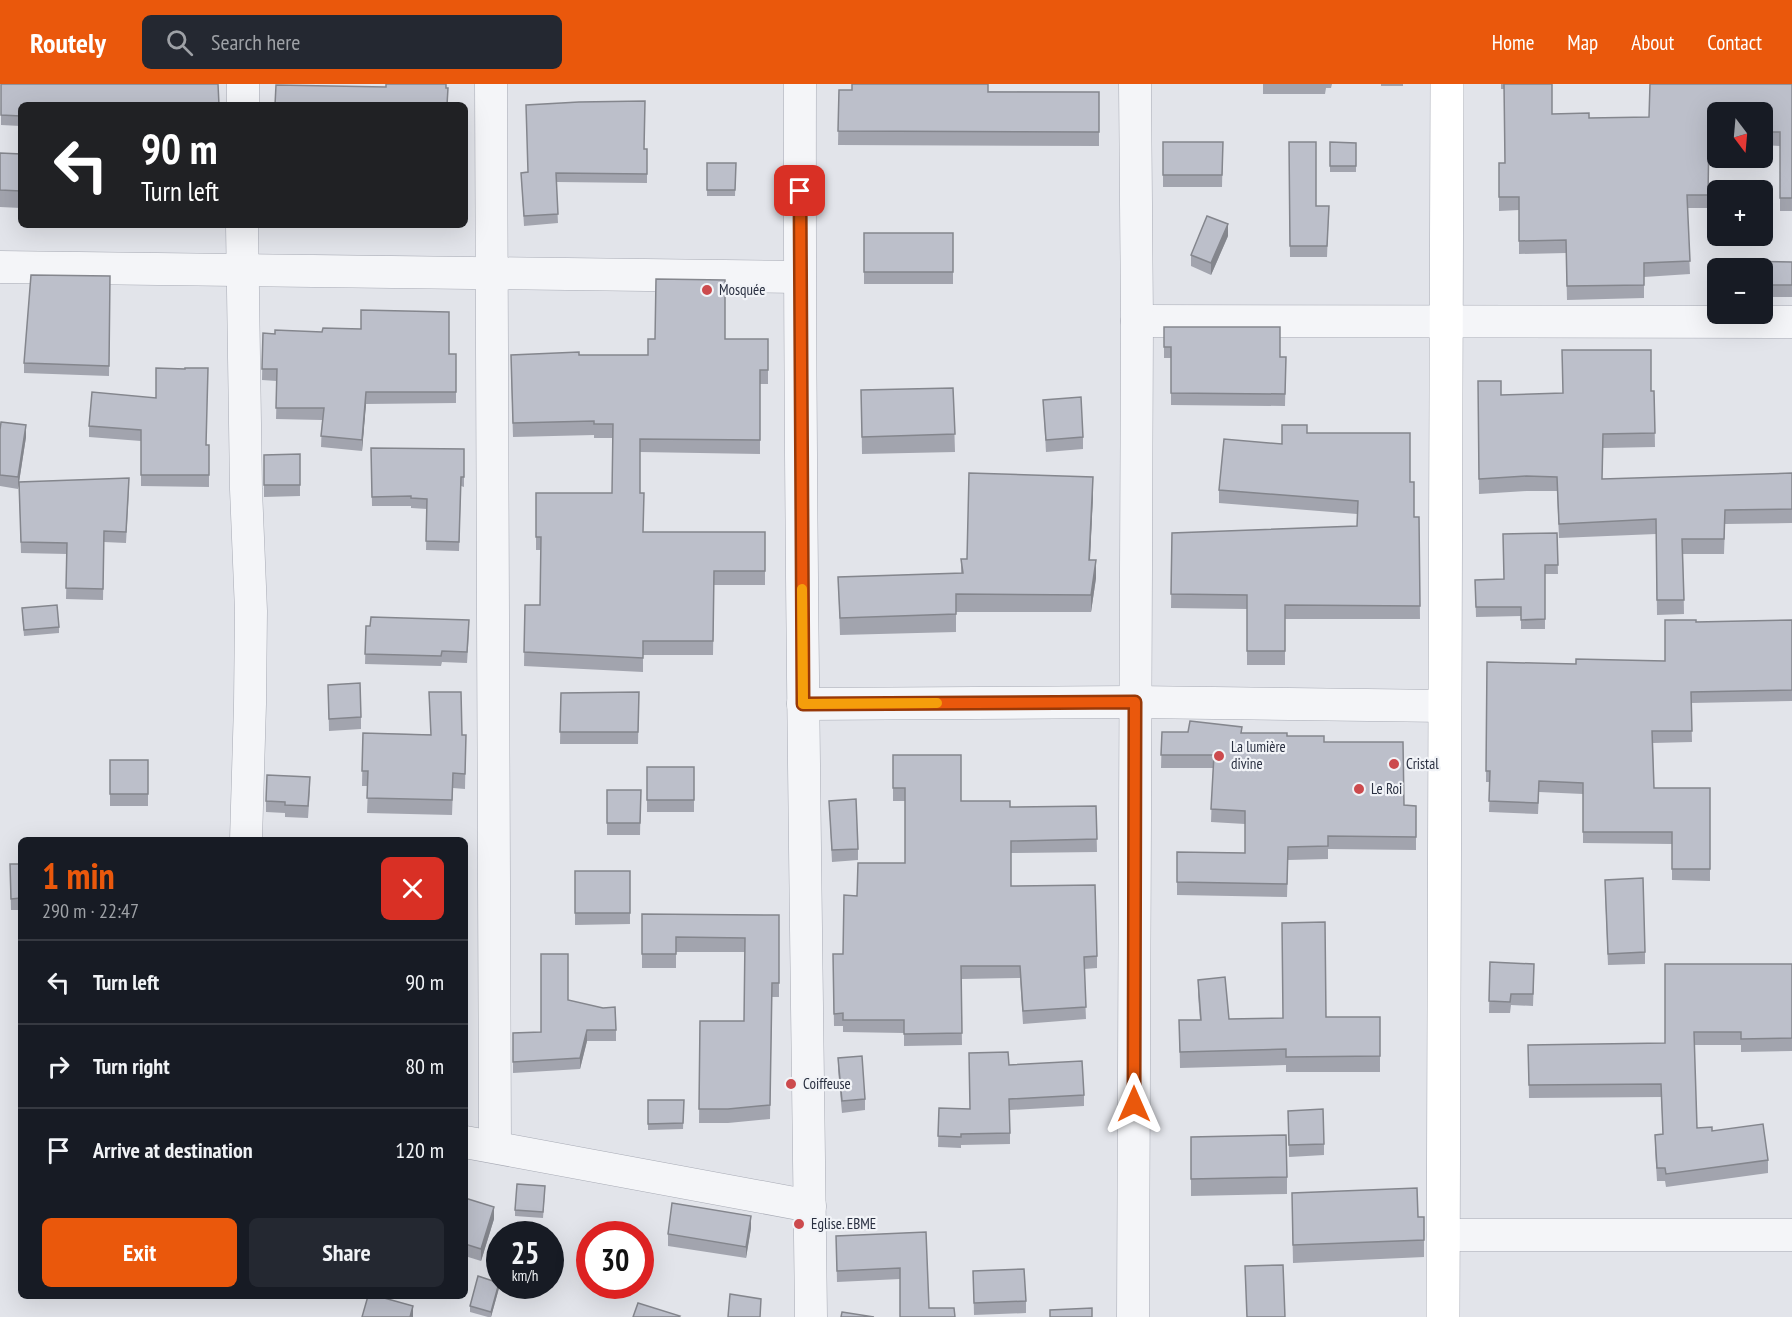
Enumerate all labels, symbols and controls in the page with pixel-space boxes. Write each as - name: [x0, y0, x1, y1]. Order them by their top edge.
- search box: [142, 15, 562, 69]
- text: Routely: [30, 24, 106, 61]
- icon: search: [163, 26, 196, 59]
- text: Search here: [211, 28, 300, 56]
- text: Home: [1492, 29, 1534, 56]
- text: Map: [1567, 29, 1598, 56]
- text: About: [1631, 29, 1674, 56]
- text: Contact: [1707, 29, 1762, 56]
- north arrow: [1707, 102, 1773, 168]
- map controls: [1707, 102, 1773, 324]
- text: 90 m: [141, 121, 218, 176]
- icon: left: [42, 126, 120, 204]
- pin: [774, 165, 825, 216]
- text: Turn left: [141, 174, 219, 208]
- icon: arrive: [783, 174, 816, 207]
- button: +: [1707, 180, 1773, 246]
- button: −: [1707, 258, 1773, 324]
- place label: Mosquée: [719, 280, 765, 299]
- marker: Mosquée: [700, 283, 714, 297]
- place label: La lumière divine: [1231, 737, 1286, 773]
- marker: La lumière divine: [1212, 749, 1226, 763]
- place label: Cristal: [1406, 754, 1439, 773]
- marker: Cristal: [1387, 757, 1401, 771]
- place label: Le Roi: [1371, 779, 1402, 798]
- marker: Le Roi: [1352, 782, 1366, 796]
- text: 1 min: [42, 852, 115, 899]
- button: close: [381, 857, 444, 920]
- text: 290 m · 22:47: [42, 898, 139, 924]
- icon: left: [42, 966, 75, 999]
- text: Turn left: [93, 968, 159, 996]
- text: 90 m: [405, 968, 444, 996]
- icon: right: [42, 1050, 75, 1083]
- text: Turn right: [93, 1052, 170, 1080]
- text: 80 m: [405, 1052, 444, 1080]
- position arrow: [1102, 1072, 1166, 1136]
- place label: Coiffeuse: [803, 1074, 851, 1093]
- marker: Coiffeuse: [784, 1077, 798, 1091]
- icon: arrive: [42, 1134, 75, 1167]
- text: Arrive at destination: [93, 1136, 253, 1164]
- text: 120 m: [395, 1136, 444, 1164]
- place label: Eglise. EBME: [811, 1214, 876, 1233]
- marker: Eglise. EBME: [792, 1217, 806, 1231]
- button: Exit: [42, 1218, 237, 1287]
- button: Share: [249, 1218, 444, 1287]
- speed limit sign: 30: [576, 1221, 654, 1299]
- text: 25: [511, 1233, 539, 1272]
- text: km/h: [512, 1266, 538, 1285]

